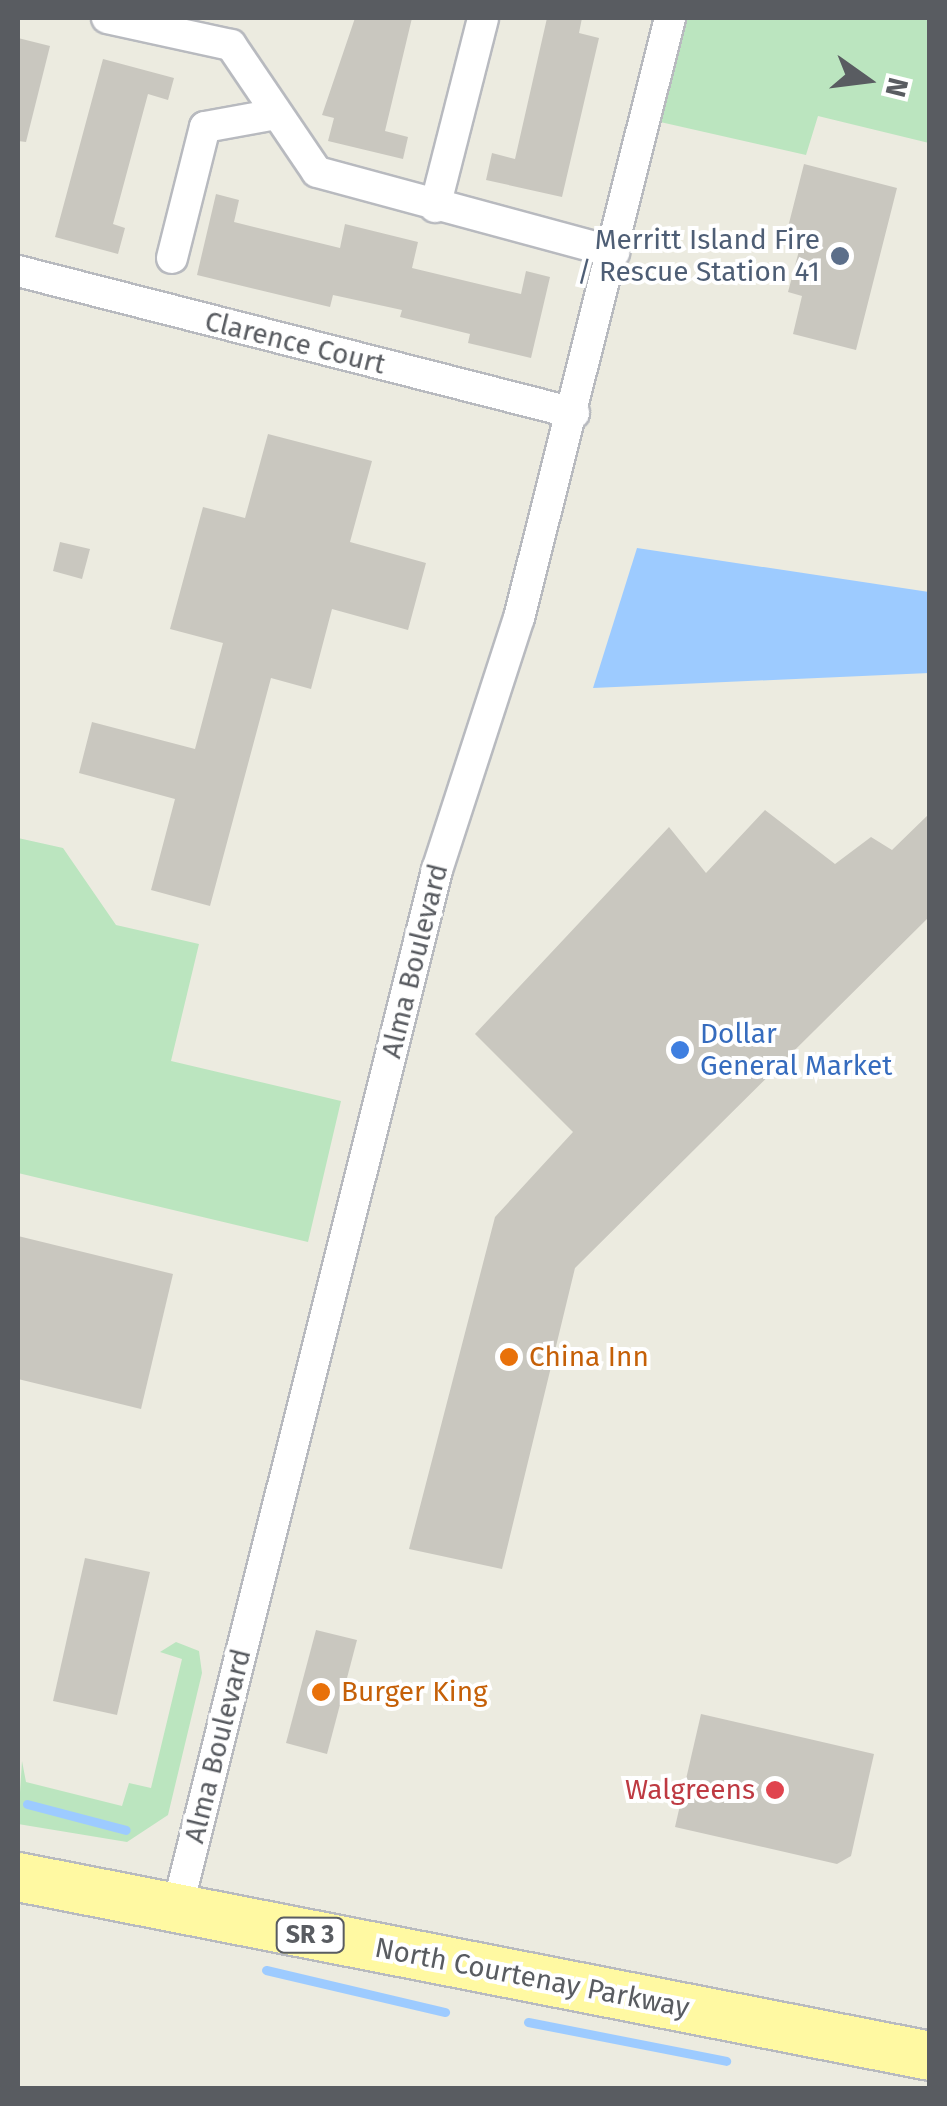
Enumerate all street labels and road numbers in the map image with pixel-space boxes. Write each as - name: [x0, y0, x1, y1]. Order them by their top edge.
- street label: Clarence Court: [201, 304, 389, 382]
- street label: Alma Boulevard: [375, 860, 455, 1062]
- street label: Alma Boulevard: [178, 1645, 258, 1847]
- road number: SR 3: [275, 1915, 345, 1955]
- street label: North Courtenay Parkway: [372, 1931, 692, 2025]

